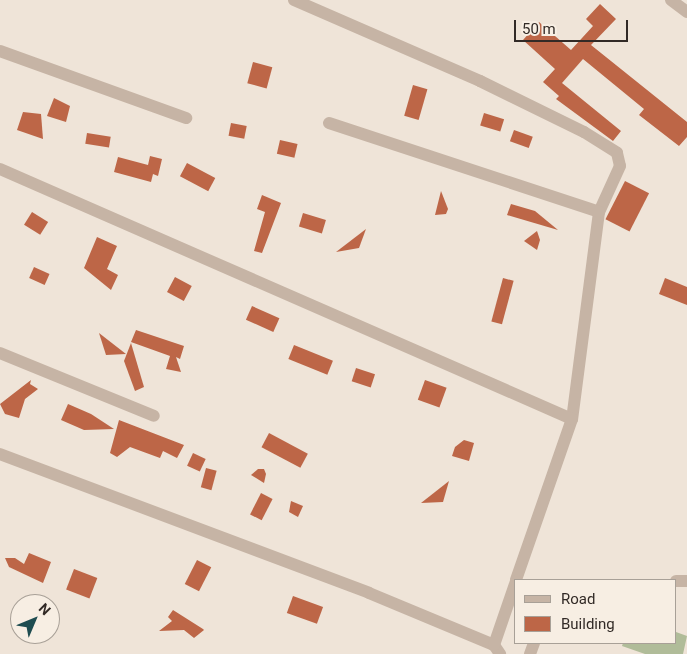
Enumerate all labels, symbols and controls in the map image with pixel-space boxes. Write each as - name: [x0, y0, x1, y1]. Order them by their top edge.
- scale bar: [517, 10, 631, 42]
- text: 50 m: [522, 20, 556, 38]
- legend: [514, 579, 677, 644]
- text: Road: [561, 590, 595, 608]
- north arrow: [10, 594, 60, 644]
- text: N: [36, 600, 54, 618]
- text: Building: [561, 615, 615, 633]

